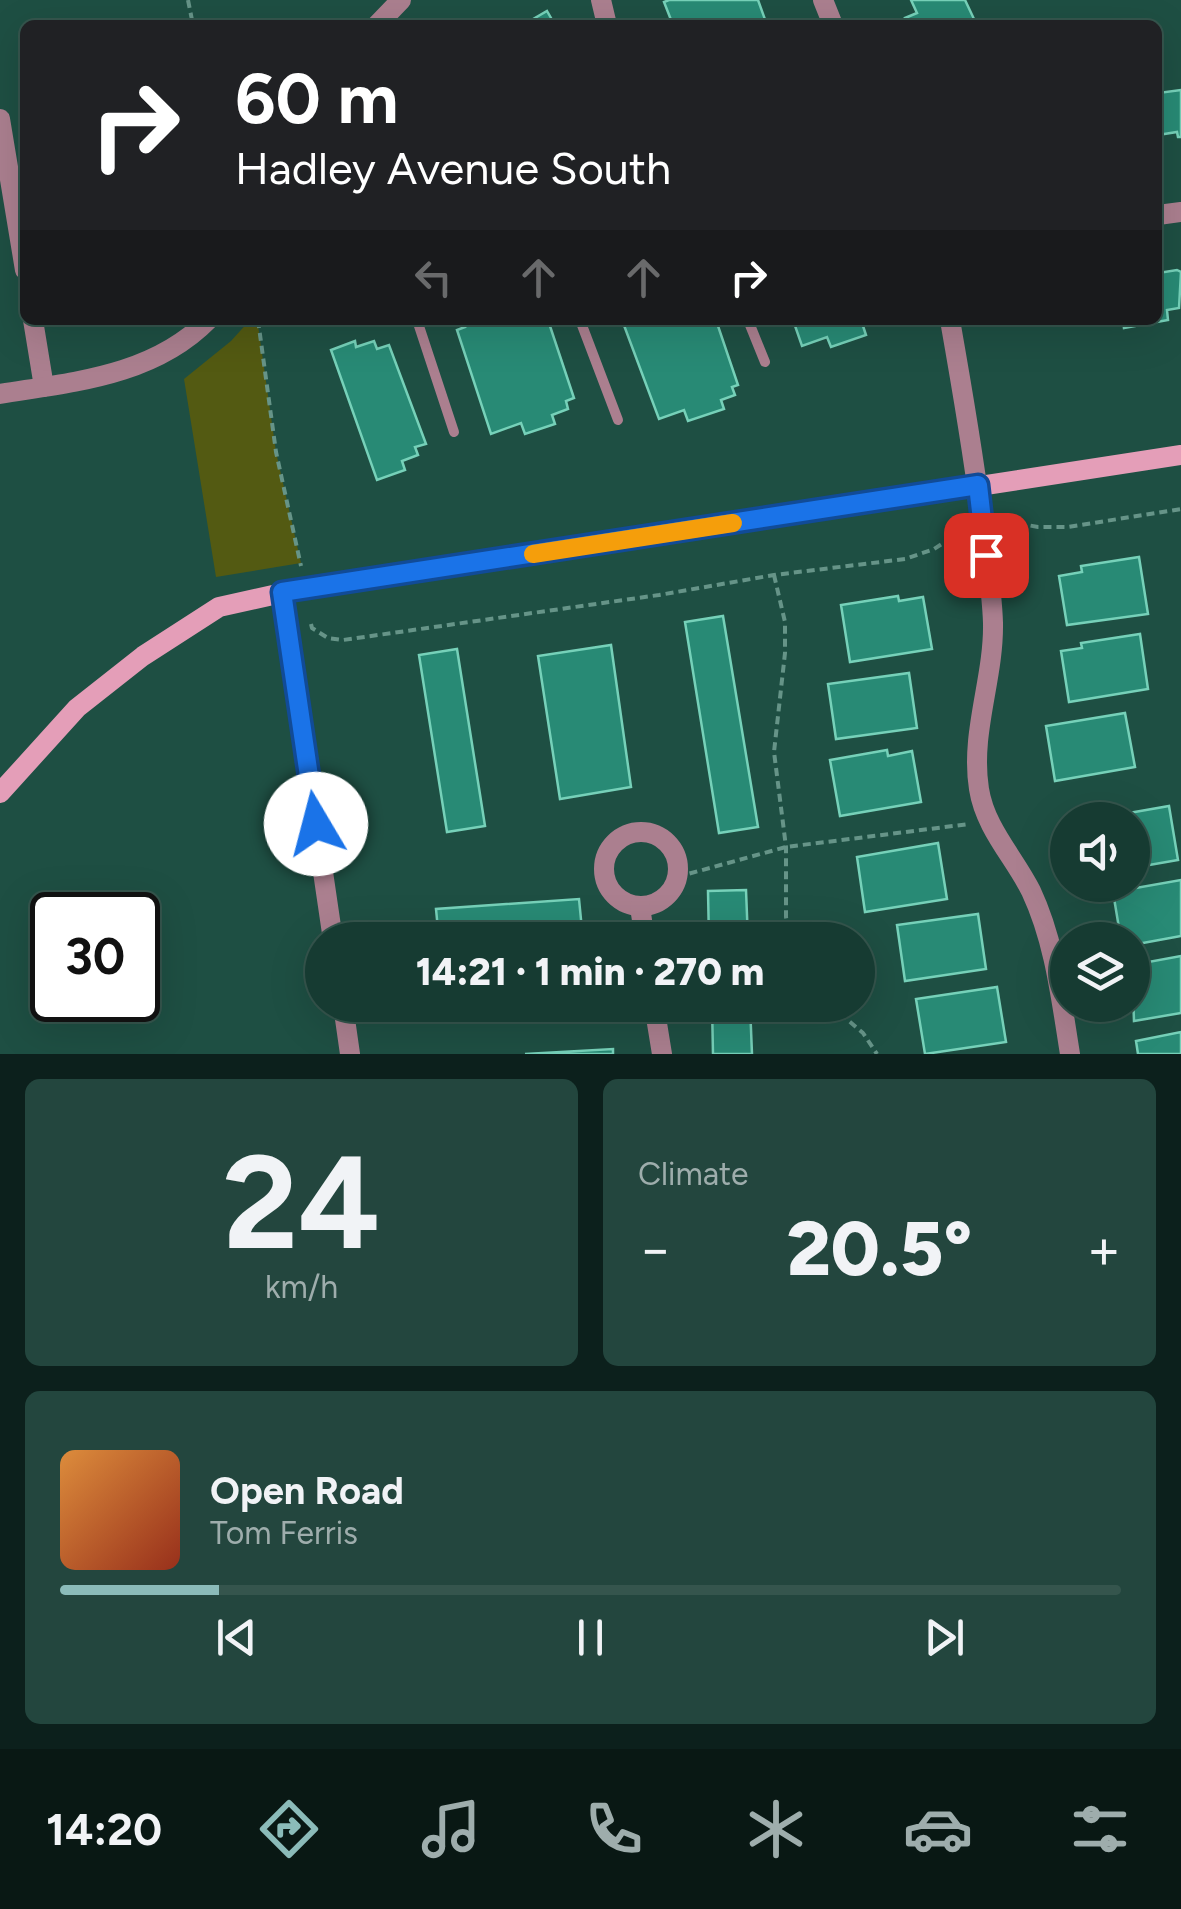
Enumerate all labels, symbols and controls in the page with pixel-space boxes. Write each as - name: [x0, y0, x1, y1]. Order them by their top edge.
- text: 60 m: [235, 56, 399, 141]
- icon: right: [70, 60, 200, 190]
- text: Hadley Avenue South: [235, 141, 671, 195]
- icon: left: [406, 250, 461, 305]
- icon: ahead: [511, 250, 566, 305]
- icon: ahead: [616, 250, 671, 305]
- icon: right: [721, 250, 776, 305]
- pin: [944, 513, 1029, 598]
- icon: arrive: [959, 528, 1014, 583]
- position arrow: [264, 772, 368, 876]
- map controls: [1050, 802, 1150, 1022]
- button: sound: [1050, 802, 1150, 902]
- speed limit sign: 30: [30, 892, 160, 1022]
- button: layers: [1050, 922, 1150, 1022]
- text: 14:21 · 1 min · 270 m: [416, 949, 764, 995]
- text: 24: [223, 1125, 380, 1281]
- text: Climate: [638, 1155, 749, 1193]
- text: 20.5°: [787, 1204, 972, 1294]
- text: −: [638, 1216, 672, 1282]
- text: +: [1087, 1216, 1121, 1282]
- text: km/h: [265, 1268, 338, 1306]
- text: Open Road: [210, 1468, 404, 1514]
- text: Tom Ferris: [210, 1514, 358, 1552]
- icon: previous: [209, 1610, 264, 1665]
- icon: pause: [563, 1610, 618, 1665]
- icon: next: [917, 1610, 972, 1665]
- icon: directions: [254, 1794, 324, 1864]
- icon: music: [416, 1794, 486, 1864]
- icon: phone: [579, 1794, 649, 1864]
- icon: climate: [741, 1794, 811, 1864]
- icon: car: [903, 1794, 973, 1864]
- icon: filters: [1065, 1794, 1135, 1864]
- text: 14:20: [46, 1802, 162, 1856]

